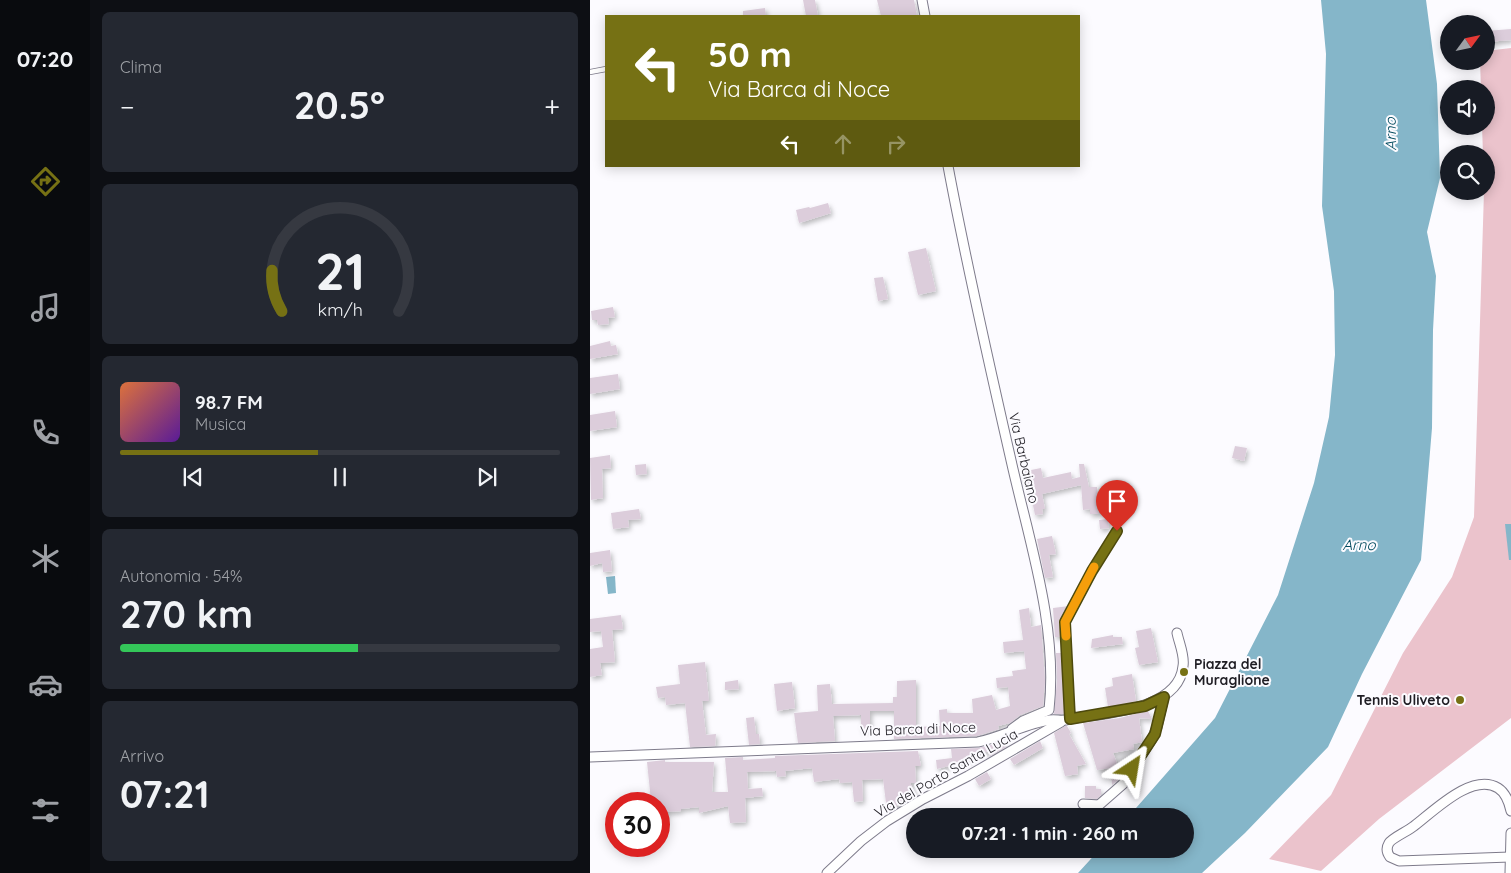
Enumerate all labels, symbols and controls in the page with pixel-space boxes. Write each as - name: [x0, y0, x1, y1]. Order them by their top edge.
- north arrow: [1440, 15, 1495, 70]
- map controls: [1440, 15, 1495, 200]
- text: 50 m: [708, 32, 792, 76]
- icon: left: [625, 35, 690, 100]
- text: 07:20: [17, 45, 73, 73]
- text: Clima: [120, 57, 162, 77]
- text: Via Barca di Noce: [708, 75, 890, 103]
- button: sound: [1440, 80, 1495, 135]
- text: 20.5°: [294, 81, 385, 129]
- text: −: [120, 89, 135, 124]
- text: +: [544, 89, 560, 124]
- water label: Arno: [1381, 116, 1400, 151]
- icon: left: [776, 130, 804, 158]
- icon: ahead: [829, 130, 857, 158]
- icon: right: [882, 130, 910, 158]
- button: search: [1440, 145, 1495, 200]
- icon: directions: [28, 164, 63, 199]
- text: 21: [315, 238, 365, 303]
- icon: music: [28, 290, 63, 325]
- text: km/h: [317, 298, 363, 320]
- text: 98.7 FM: [195, 390, 263, 414]
- street label: Via Barbaiano: [1005, 411, 1043, 505]
- text: Musica: [195, 414, 246, 434]
- icon: phone: [28, 415, 63, 450]
- icon: previous: [179, 463, 207, 491]
- icon: pause: [326, 463, 354, 491]
- icon: next: [473, 463, 501, 491]
- pin: [1096, 480, 1138, 531]
- icon: arrive: [1103, 487, 1131, 515]
- water label: Arno: [1342, 535, 1377, 554]
- icon: climate: [28, 541, 63, 576]
- text: Autonomia · 54%: [120, 566, 242, 586]
- text: 270 km: [120, 590, 253, 638]
- place label: Piazza del Muraglione: [1194, 655, 1270, 689]
- marker: Piazza del Muraglione: [1178, 666, 1190, 678]
- icon: car: [28, 667, 63, 702]
- place label: Tennis Uliveto: [1357, 691, 1450, 709]
- marker: Tennis Uliveto: [1454, 694, 1466, 706]
- street label: Via Barca di Noce: [860, 718, 976, 740]
- street label: Via del Porto Santa Lucia: [871, 725, 1021, 821]
- position arrow: [1105, 742, 1157, 794]
- text: Arrivo: [120, 746, 164, 766]
- text: 07:21: [120, 770, 209, 818]
- speed limit sign: 30: [605, 792, 670, 857]
- icon: filters: [28, 793, 63, 828]
- text: 07:21 · 1 min · 260 m: [962, 821, 1138, 845]

